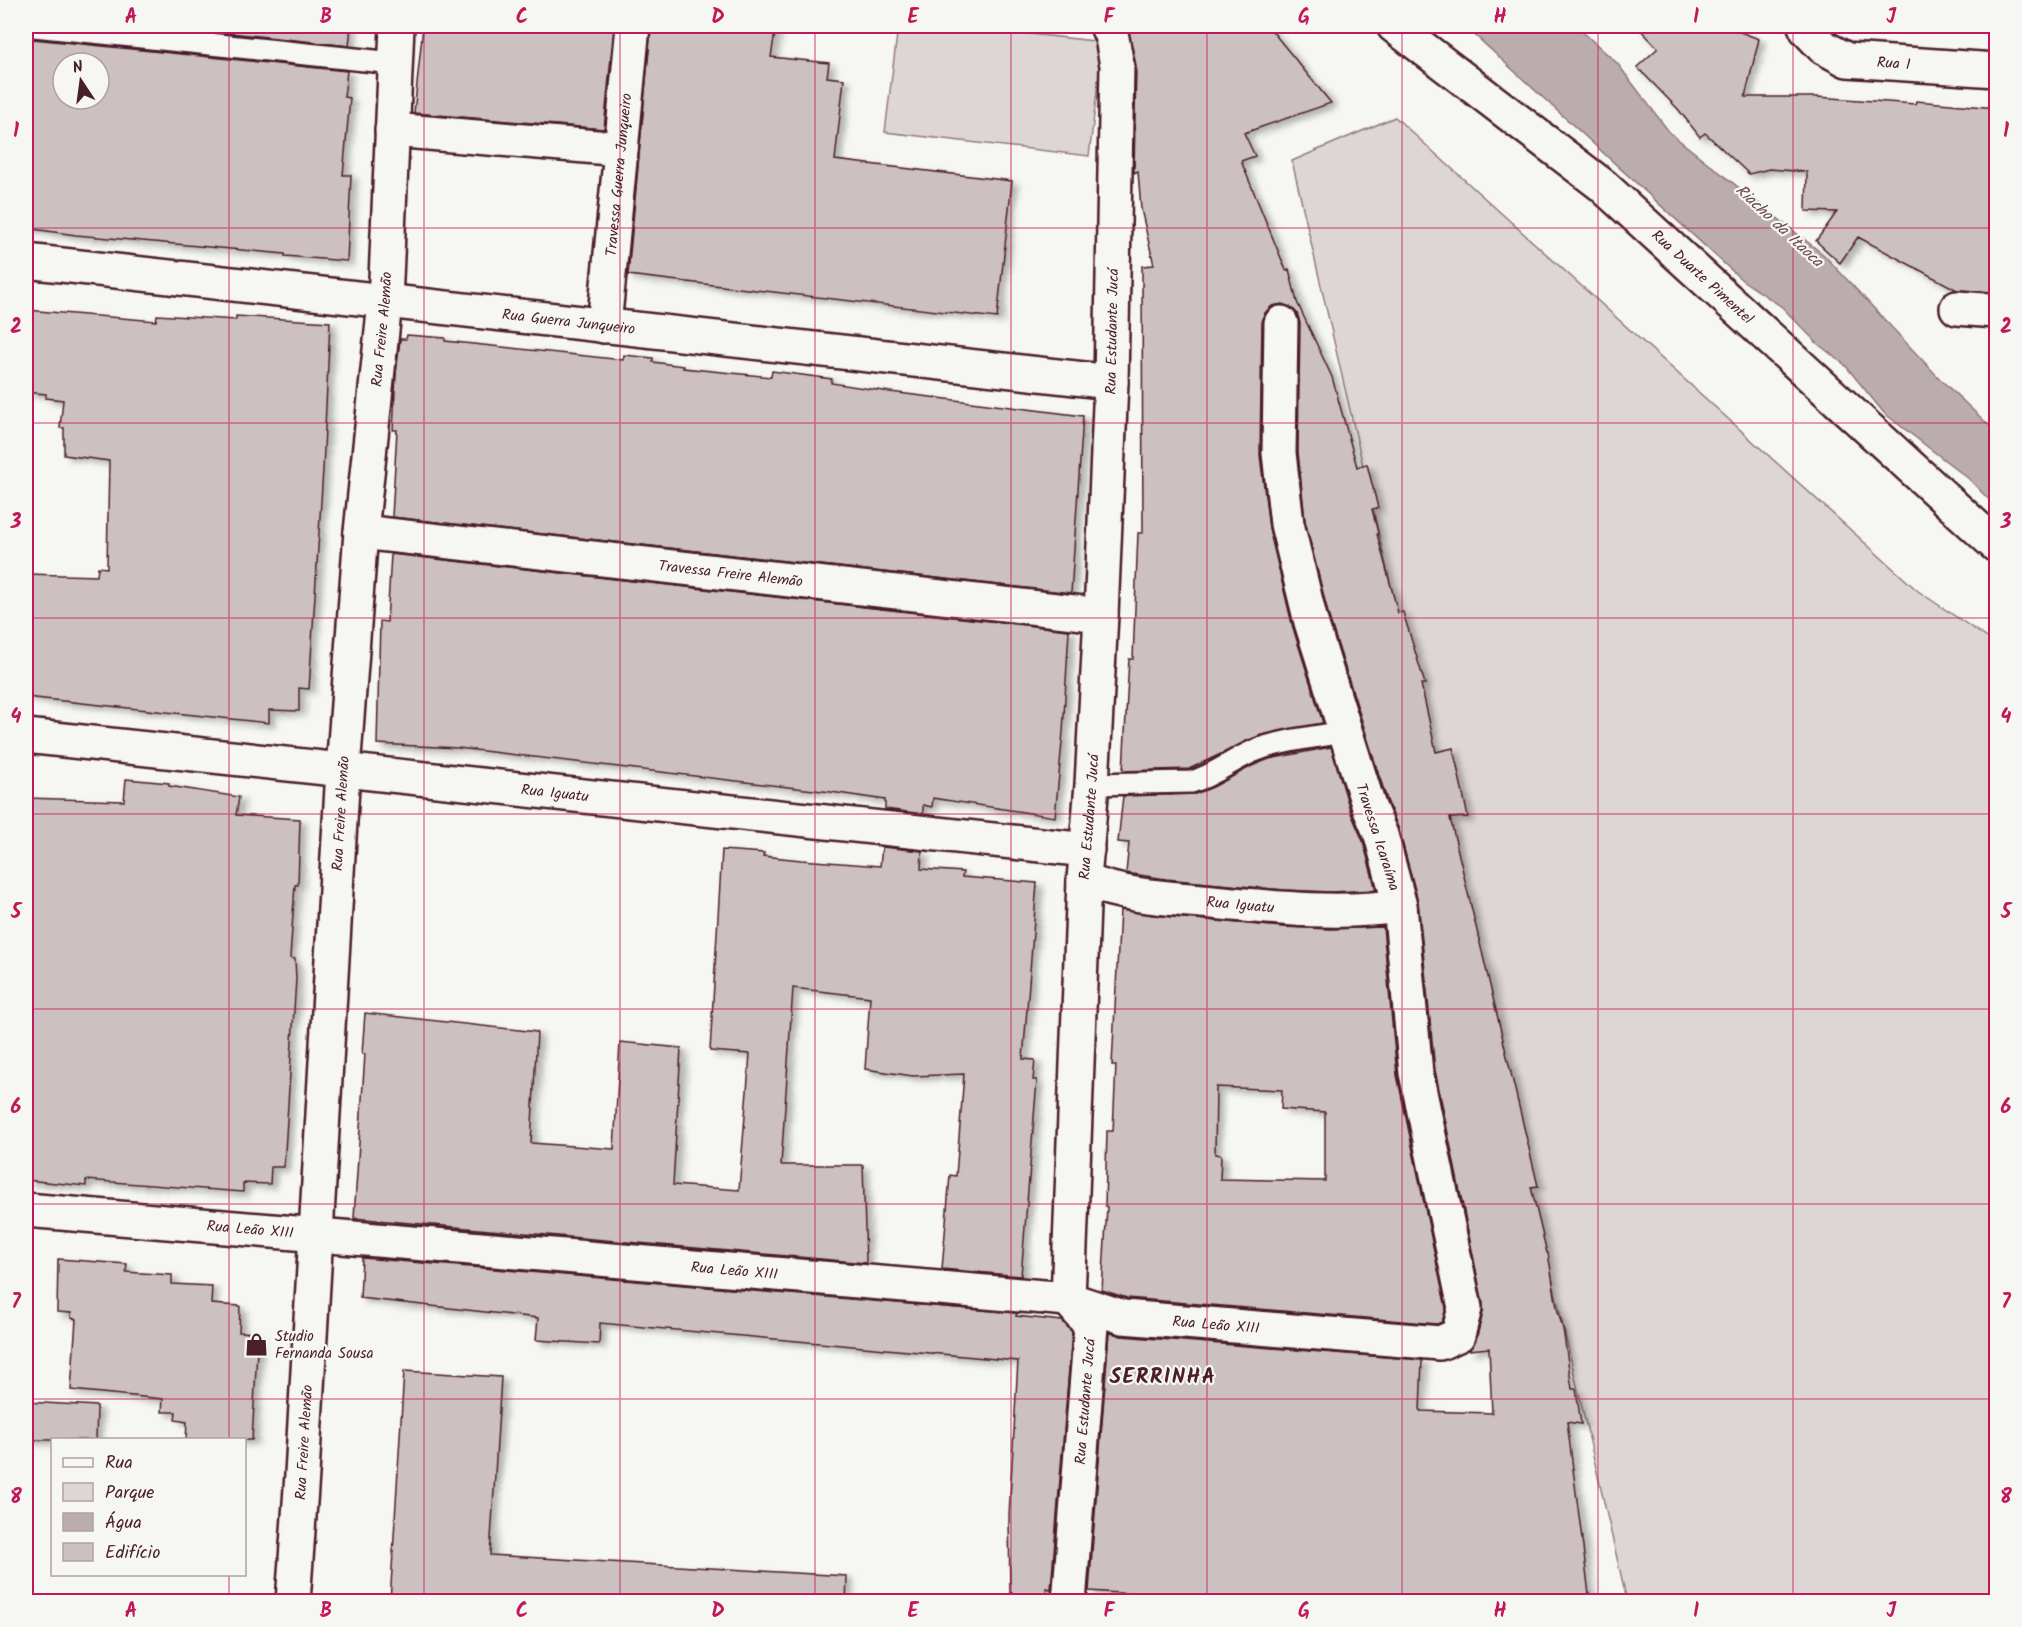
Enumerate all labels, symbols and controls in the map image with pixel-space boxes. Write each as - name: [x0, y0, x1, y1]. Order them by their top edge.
- text: A: [125, 2, 137, 34]
- text: B: [320, 2, 332, 34]
- text: C: [516, 2, 528, 34]
- text: D: [711, 2, 725, 34]
- text: E: [907, 2, 919, 34]
- text: F: [1104, 2, 1116, 34]
- text: G: [1298, 2, 1310, 34]
- text: H: [1493, 2, 1507, 34]
- text: I: [1693, 2, 1699, 34]
- text: J: [1886, 2, 1897, 34]
- north arrow: [51, 51, 111, 111]
- street label: Rua 1: [1876, 51, 1912, 77]
- text: N: [70, 55, 86, 81]
- street label: Travessa Guerra Junqueiro: [600, 92, 639, 258]
- text: 1: [13, 116, 19, 148]
- text: 1: [2003, 116, 2009, 148]
- water label: Riacho da Itaoca: [1729, 179, 1830, 275]
- street label: Rua Duarte Pimentel: [1645, 224, 1759, 331]
- street label: Rua Estudante Jucá: [1099, 266, 1126, 395]
- street label: Rua Freire Alemão: [365, 271, 399, 388]
- street label: Rua Guerra Junqueiro: [501, 303, 637, 342]
- text: 2: [10, 312, 22, 344]
- text: 2: [2000, 312, 2012, 344]
- text: 3: [10, 507, 22, 539]
- text: 3: [2000, 507, 2012, 539]
- street label: Travessa Freire Alemão: [657, 554, 804, 595]
- text: 4: [11, 702, 22, 734]
- text: 4: [2001, 702, 2012, 734]
- street label: Rua Estudante Jucá: [1073, 751, 1107, 881]
- street label: Rua Freire Alemão: [326, 755, 357, 872]
- street label: Rua Iguatu: [520, 778, 590, 809]
- street label: Travessa Icaraíma: [1348, 780, 1406, 894]
- street label: Rua Iguatu: [1205, 890, 1275, 921]
- text: 5: [10, 897, 23, 929]
- text: 5: [2000, 897, 2013, 929]
- text: 6: [11, 1092, 22, 1124]
- text: 6: [2001, 1092, 2012, 1124]
- street label: Rua Leão XIII: [206, 1214, 295, 1246]
- street label: Rua Leão XIII: [690, 1256, 779, 1287]
- text: 7: [11, 1287, 21, 1319]
- text: 7: [2001, 1287, 2011, 1319]
- street label: Rua Leão XIII: [1171, 1310, 1261, 1341]
- place label: Studio Fernanda Sousa: [275, 1325, 374, 1366]
- shop icon: Studio Fernanda Sousa: [244, 1332, 270, 1358]
- street label: Rua Estudante Jucá: [1069, 1336, 1103, 1466]
- district label: SERRINHA: [1109, 1361, 1217, 1394]
- street label: Rua Freire Alemão: [289, 1384, 320, 1501]
- legend: [51, 1438, 246, 1576]
- text: Rua: [105, 1449, 133, 1478]
- text: Parque: [105, 1479, 154, 1508]
- text: 8: [10, 1482, 22, 1514]
- text: 8: [2000, 1482, 2012, 1514]
- text: Água: [105, 1509, 142, 1538]
- text: Edifício: [105, 1539, 160, 1568]
- text: A: [125, 1596, 137, 1627]
- text: B: [320, 1596, 332, 1627]
- text: C: [516, 1596, 528, 1627]
- text: D: [711, 1596, 725, 1627]
- text: E: [907, 1596, 919, 1627]
- text: F: [1104, 1596, 1116, 1627]
- text: G: [1298, 1596, 1310, 1627]
- text: H: [1493, 1596, 1507, 1627]
- text: I: [1693, 1596, 1699, 1627]
- text: J: [1886, 1596, 1897, 1627]

